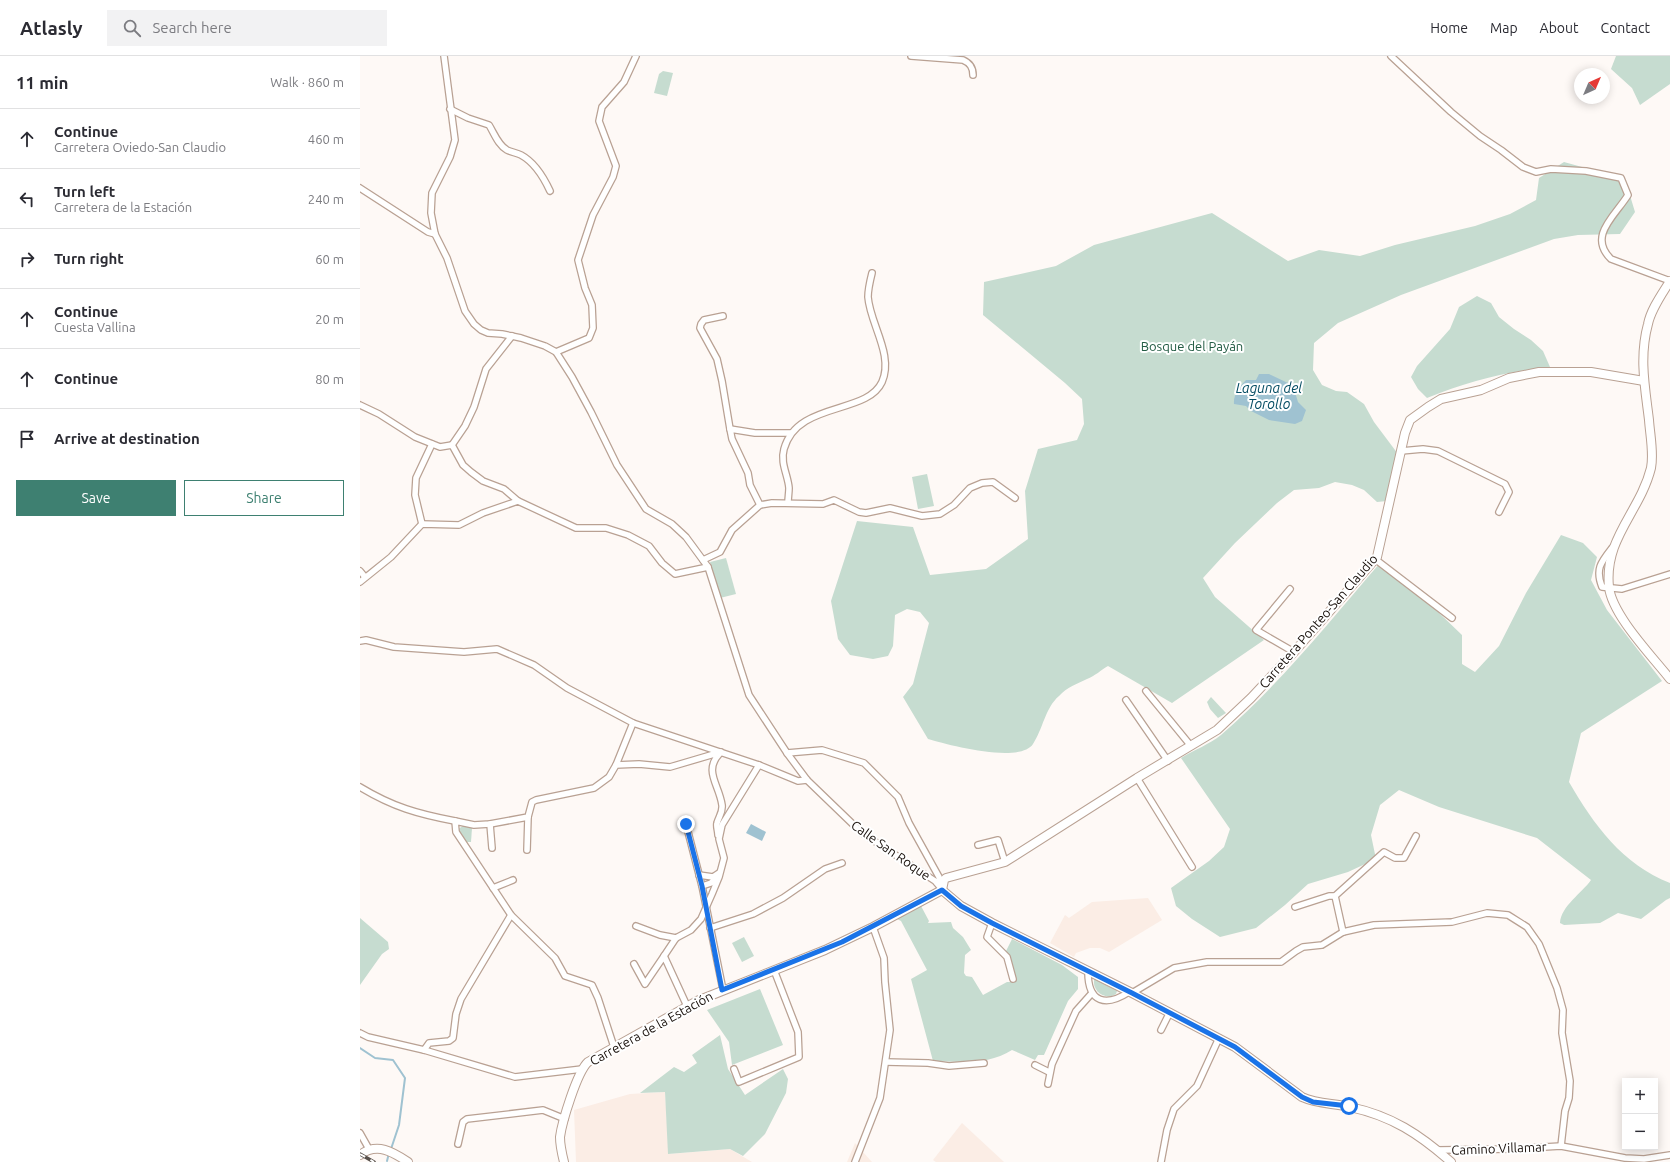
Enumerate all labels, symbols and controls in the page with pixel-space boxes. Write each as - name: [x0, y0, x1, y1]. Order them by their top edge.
- search box: [107, 10, 387, 46]
- text: Atlasly: [20, 17, 83, 39]
- icon: search: [121, 17, 143, 39]
- text: Search here: [153, 19, 232, 36]
- text: Home: [1430, 20, 1468, 36]
- text: Map: [1490, 20, 1518, 36]
- text: About: [1540, 20, 1579, 36]
- text: Contact: [1601, 20, 1650, 36]
- north arrow: [1574, 68, 1610, 104]
- text: 11 min: [16, 73, 69, 92]
- text: Walk · 860 m: [270, 75, 344, 89]
- text: Continue: [54, 123, 118, 140]
- icon: ahead: [16, 128, 38, 150]
- text: 460 m: [308, 132, 344, 146]
- text: Carretera Oviedo-San Claudio: [54, 140, 226, 154]
- text: Turn left: [54, 183, 115, 200]
- icon: left: [16, 188, 38, 210]
- text: 240 m: [308, 192, 344, 206]
- text: Carretera de la Estación: [54, 200, 192, 214]
- icon: right: [16, 248, 38, 270]
- text: Turn right: [54, 250, 124, 267]
- text: 60 m: [315, 252, 344, 266]
- text: Continue: [54, 303, 118, 320]
- icon: ahead: [16, 308, 38, 330]
- text: 20 m: [315, 312, 344, 326]
- text: Cuesta Vallina: [54, 320, 136, 334]
- park label: Bosque del Payán: [1141, 339, 1243, 353]
- icon: ahead: [16, 368, 38, 390]
- text: Continue: [54, 370, 118, 387]
- text: 80 m: [315, 372, 344, 386]
- water label: Laguna del Torollo: [1236, 380, 1302, 412]
- icon: arrive: [16, 428, 38, 450]
- text: Arrive at destination: [54, 430, 200, 447]
- button: Save: [16, 480, 176, 516]
- button: Share: [184, 480, 344, 516]
- street label: Carretera Ponteo-San Claudio: [1256, 551, 1380, 691]
- route end: [677, 815, 695, 833]
- street label: Calle San Roque: [849, 817, 933, 883]
- street label: Carretera de la Estación: [587, 988, 715, 1068]
- map controls: [1622, 1078, 1658, 1150]
- button: +: [1622, 1078, 1658, 1114]
- route start: [1340, 1097, 1358, 1115]
- button: −: [1622, 1114, 1658, 1150]
- street label: Camino Villamar: [1451, 1139, 1547, 1157]

